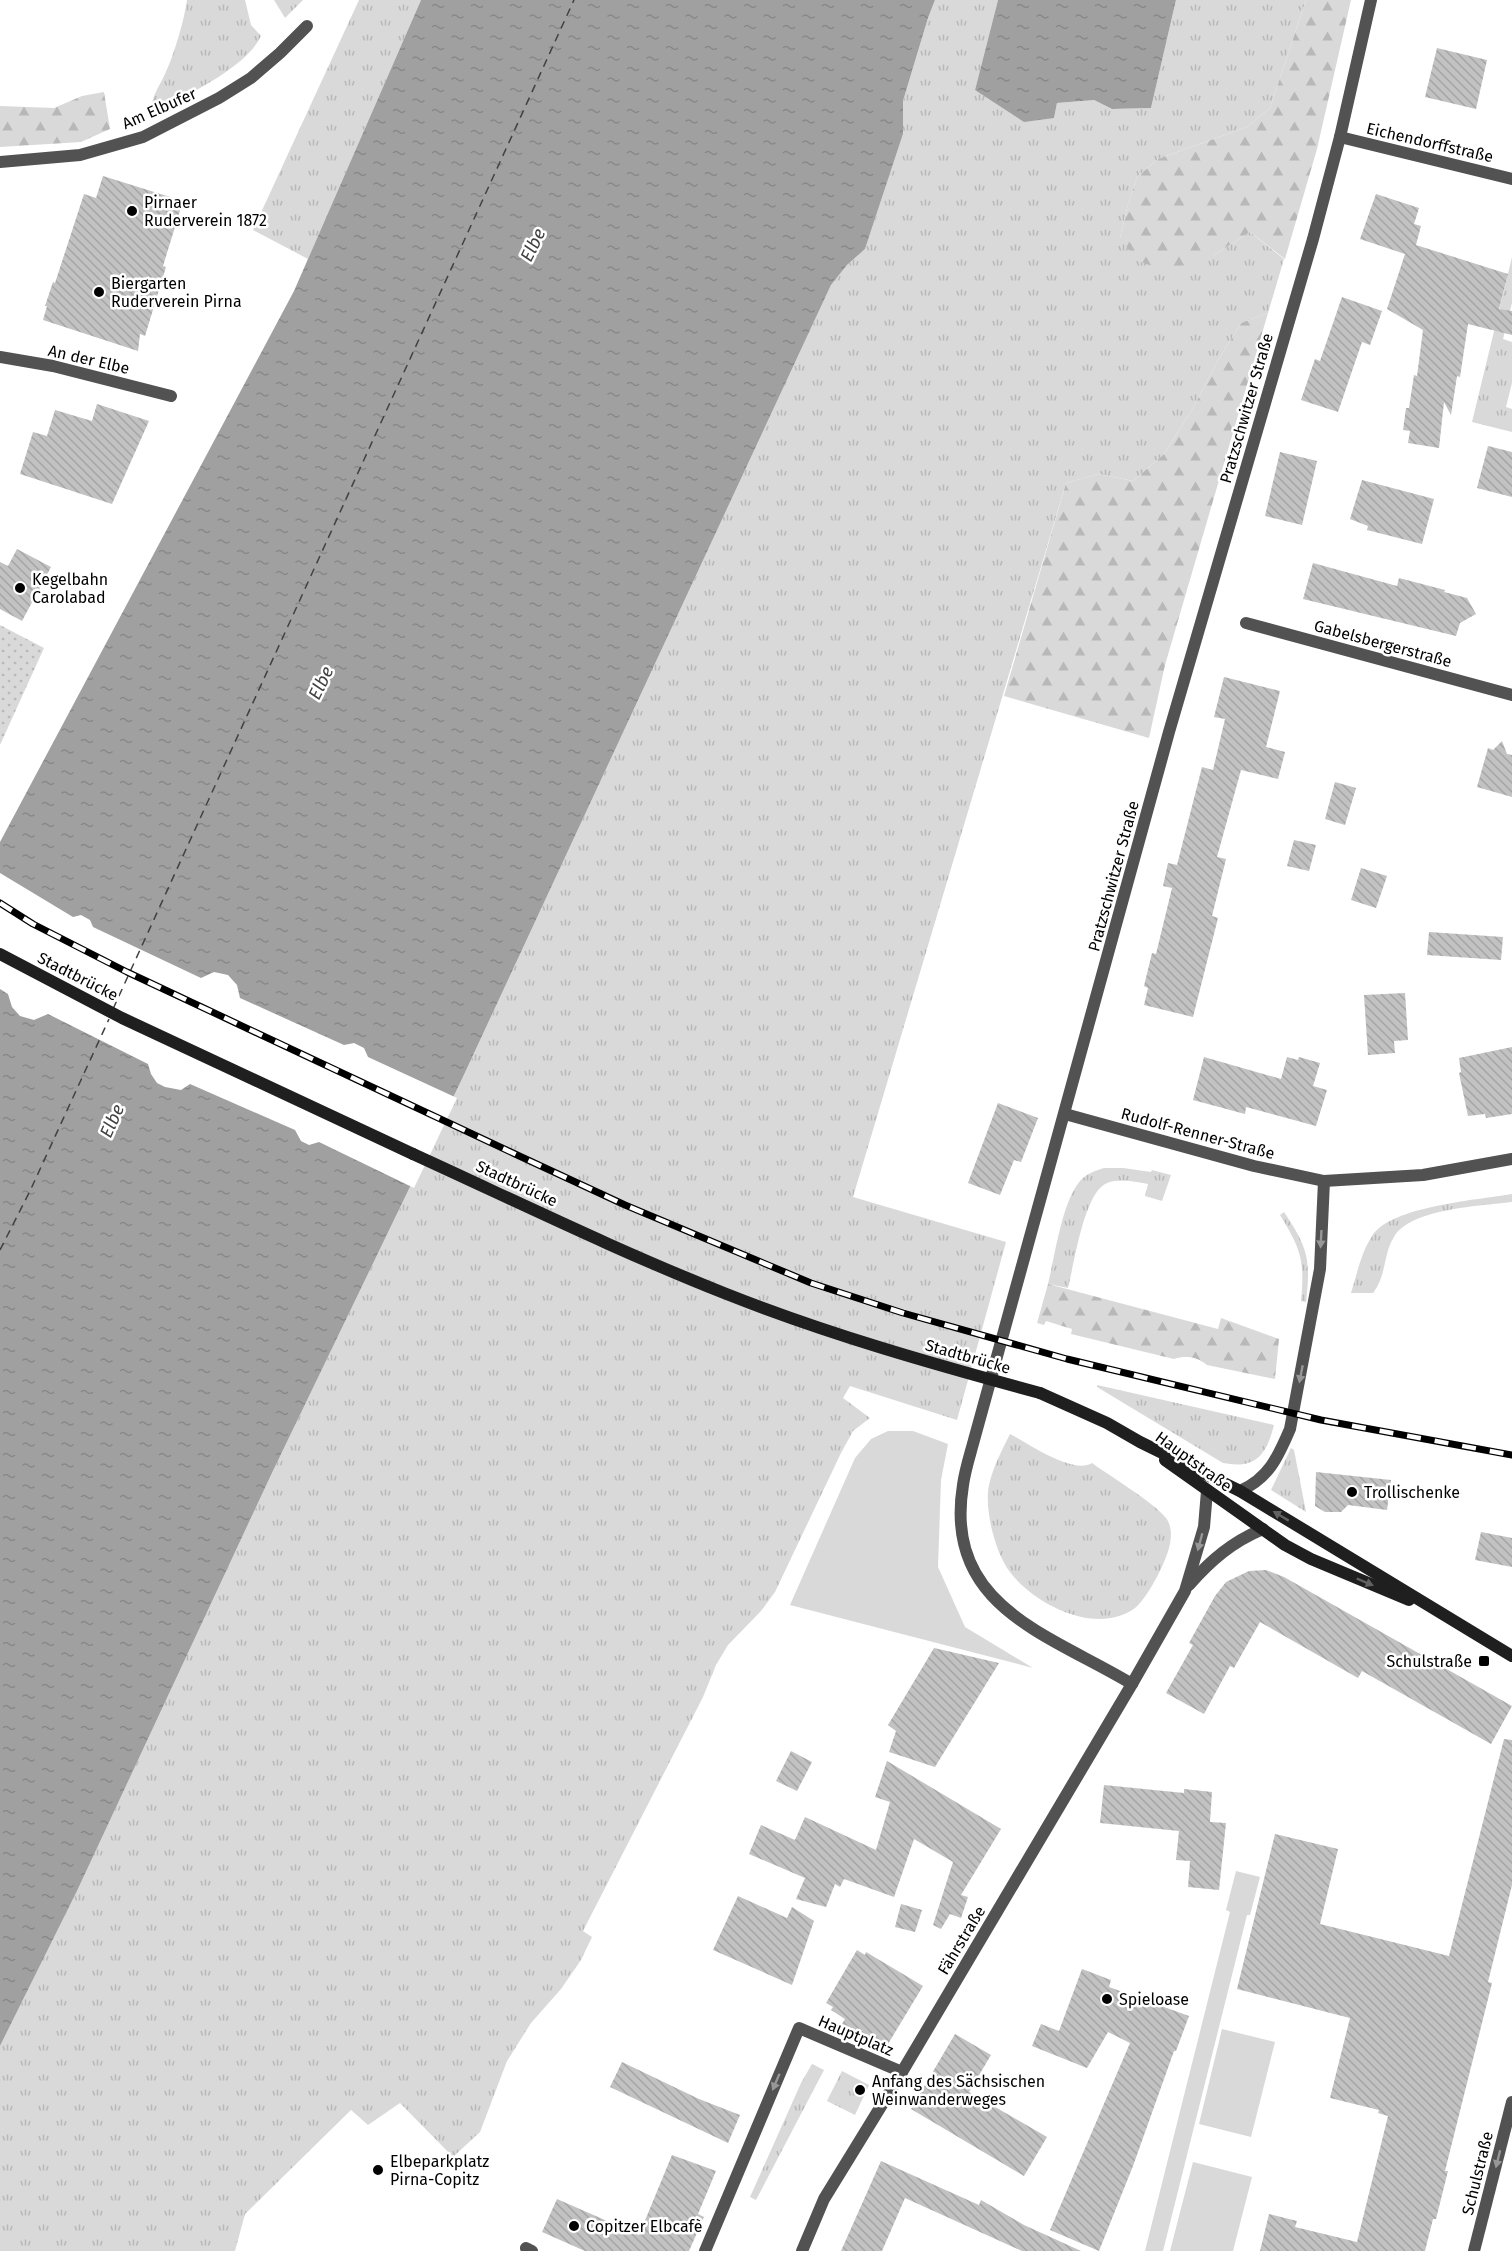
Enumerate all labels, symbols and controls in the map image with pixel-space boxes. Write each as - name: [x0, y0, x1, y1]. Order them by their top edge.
- street label: Am Elbufer: [119, 83, 200, 133]
- street label: Eichendorffstraße: [1365, 119, 1495, 166]
- place label: Pirnaer Ruderverein 1872: [144, 193, 267, 230]
- marker: Pirnaer Ruderverein 1872: [125, 204, 139, 218]
- water label: Elbe: [516, 225, 550, 265]
- place label: Biergarten Ruderverein Pirna: [111, 274, 242, 311]
- marker: Biergarten Ruderverein Pirna: [92, 285, 106, 299]
- street label: Pratzschwitzer Straße: [1216, 331, 1277, 485]
- street label: An der Elbe: [46, 341, 131, 378]
- place label: Kegelbahn Carolabad: [32, 570, 108, 607]
- marker: Kegelbahn Carolabad: [13, 581, 27, 595]
- street label: Gabelsbergerstraße: [1312, 616, 1454, 671]
- water label: Elbe: [304, 663, 338, 703]
- street label: Pratzschwitzer Straße: [1084, 799, 1143, 954]
- street label: Stadtbrücke: [34, 948, 121, 1005]
- water label: Elbe: [95, 1101, 129, 1141]
- street label: Rudolf-Renner-Straße: [1119, 1104, 1277, 1163]
- street label: Stadtbrücke: [473, 1156, 561, 1211]
- one-way arrow: [1317, 1230, 1326, 1249]
- street label: Stadtbrücke: [923, 1335, 1013, 1378]
- one-way arrow: [1296, 1365, 1305, 1384]
- street label: Hauptstraße: [1152, 1427, 1236, 1496]
- place label: Trollischenke: [1364, 1483, 1460, 1502]
- marker: Trollischenke: [1345, 1485, 1359, 1499]
- one-way arrow: [1272, 1511, 1289, 1521]
- one-way arrow: [1195, 1533, 1204, 1551]
- one-way arrow: [1356, 1577, 1374, 1587]
- place label: Schulstraße: [1386, 1652, 1472, 1671]
- marker: Schulstraße: [1477, 1654, 1491, 1668]
- street label: Fährstraße: [934, 1902, 989, 1978]
- place label: Spieloase: [1119, 1990, 1189, 2009]
- marker: Spieloase: [1100, 1992, 1114, 2006]
- street label: Hauptplatz: [815, 2011, 896, 2060]
- place label: Anfang des Sächsischen Weinwanderweges: [872, 2072, 1045, 2109]
- one-way arrow: [771, 2073, 781, 2091]
- marker: Anfang des Sächsischen Weinwanderweges: [853, 2083, 867, 2097]
- street label: Schulstraße: [1458, 2129, 1497, 2217]
- one-way arrow: [1492, 2150, 1502, 2168]
- place label: Elbeparkplatz Pirna-Copitz: [390, 2152, 489, 2189]
- marker: Elbeparkplatz Pirna-Copitz: [371, 2163, 385, 2177]
- place label: Copitzer Elbcafè: [586, 2217, 703, 2236]
- marker: Copitzer Elbcafè: [567, 2219, 581, 2233]

